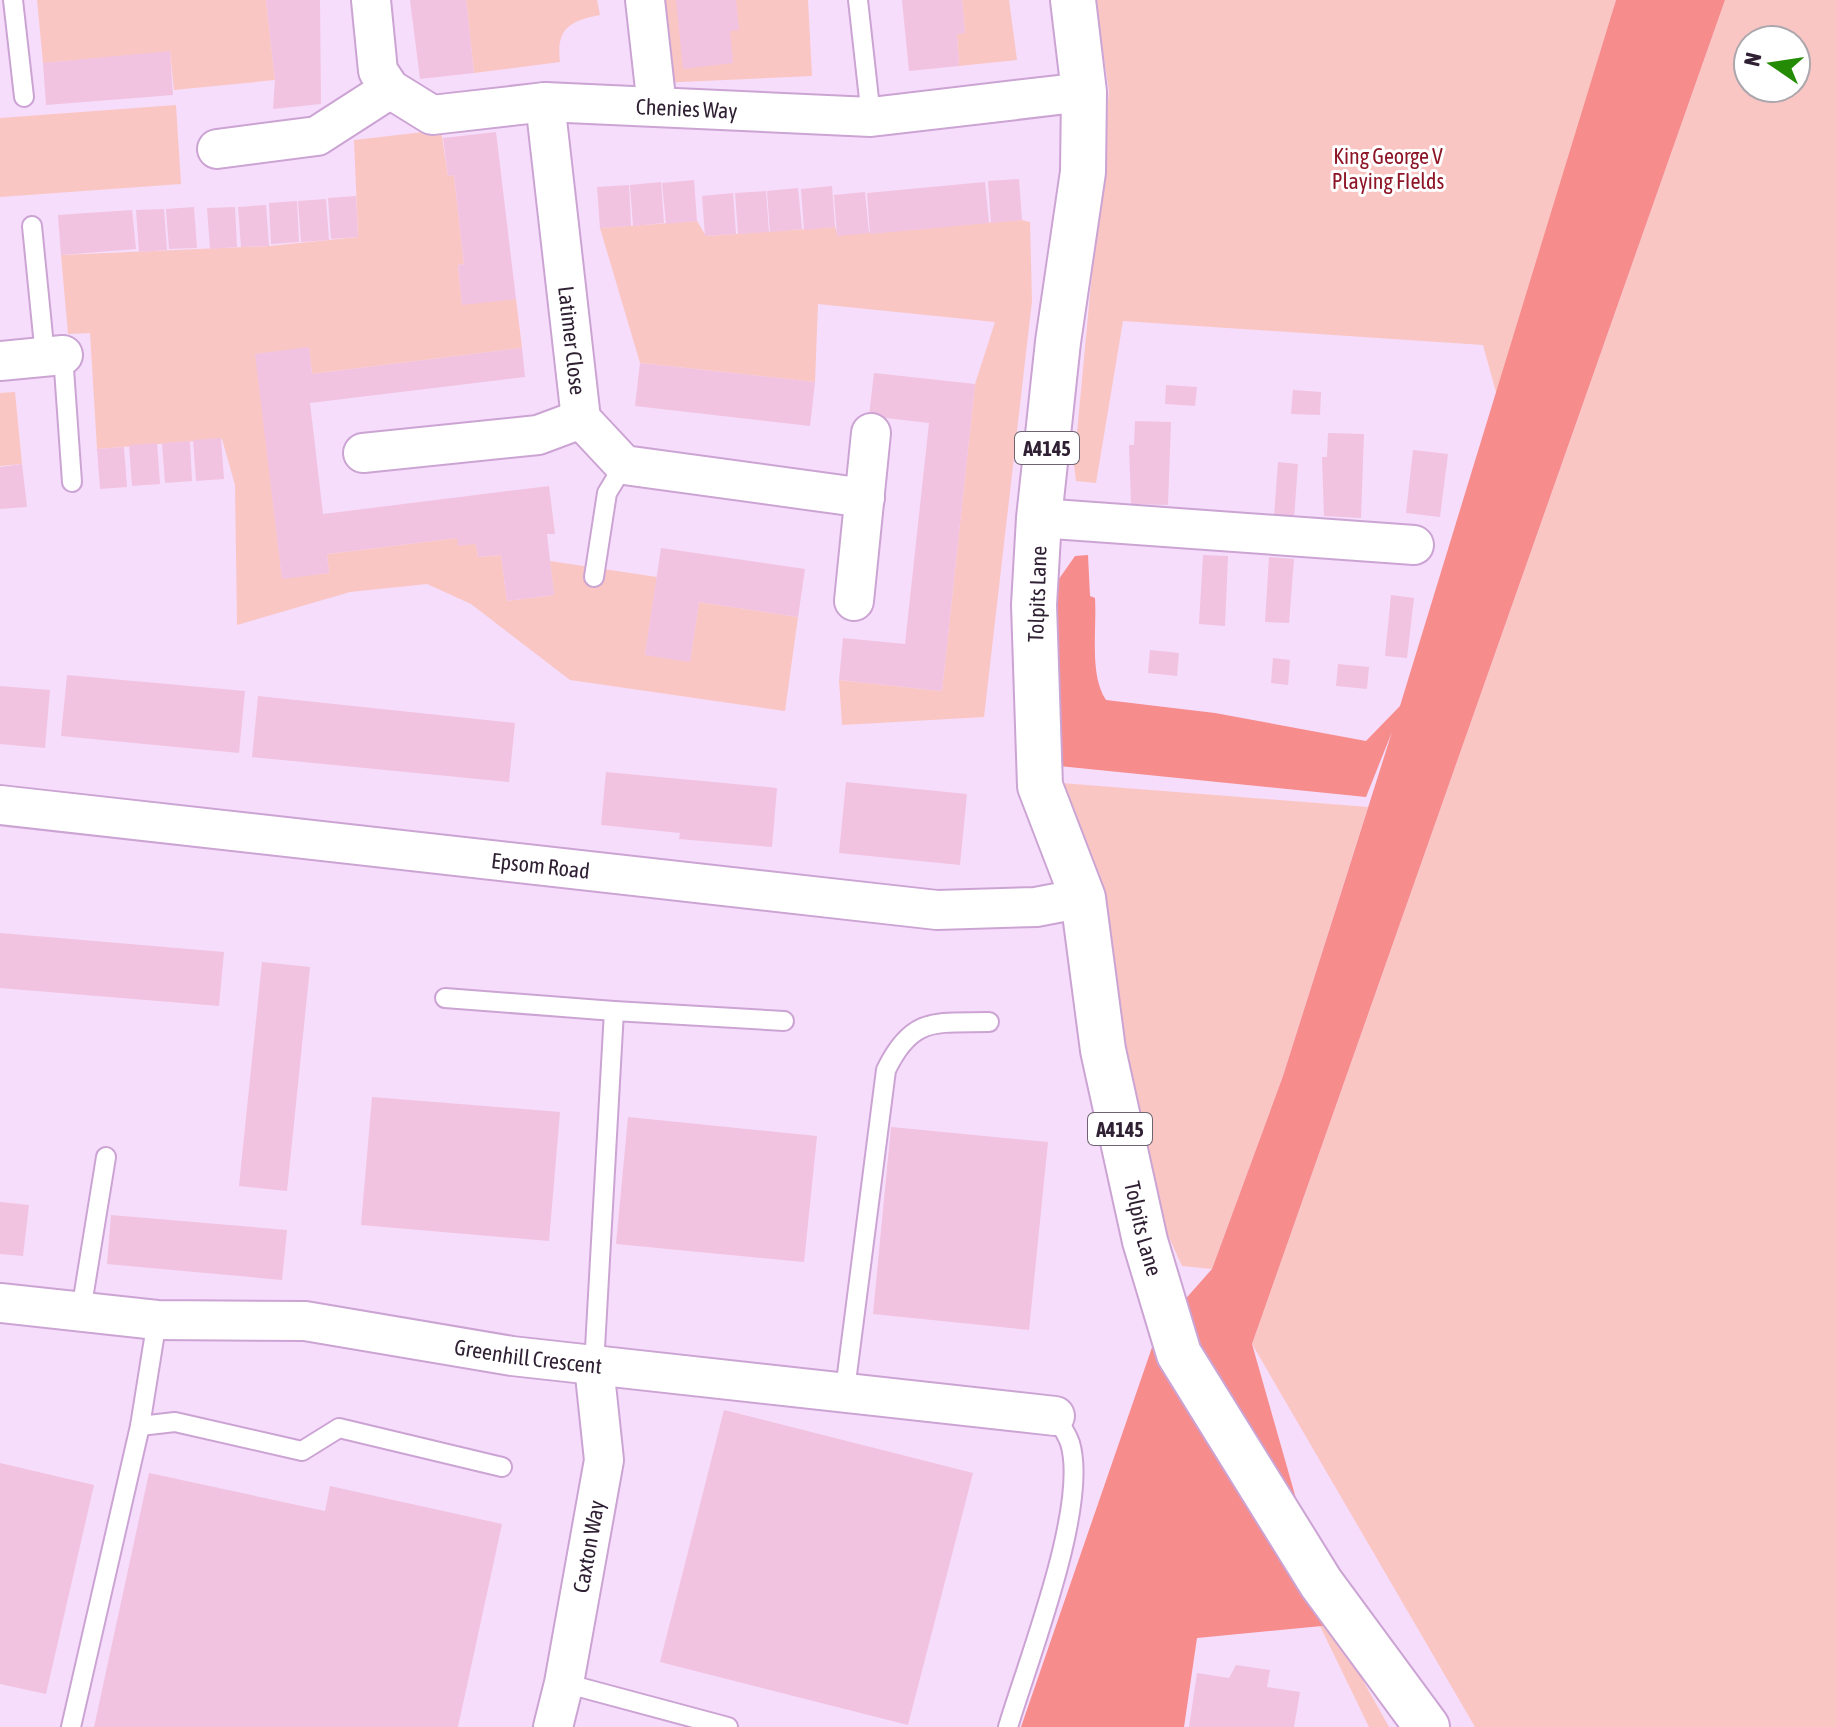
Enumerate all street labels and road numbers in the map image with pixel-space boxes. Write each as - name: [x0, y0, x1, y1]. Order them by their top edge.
- street label: Chenies Way: [635, 93, 738, 124]
- street label: Latimer Close: [553, 285, 591, 396]
- road number: A4145: [1015, 432, 1079, 464]
- street label: Tolpits Lane: [1022, 545, 1052, 643]
- street label: Epsom Road: [490, 847, 591, 884]
- road number: A4145: [1088, 1113, 1152, 1145]
- street label: Tolpits Lane: [1119, 1179, 1168, 1279]
- street label: Greenhill Crescent: [453, 1333, 603, 1379]
- street label: Caxton Way: [567, 1498, 610, 1595]

